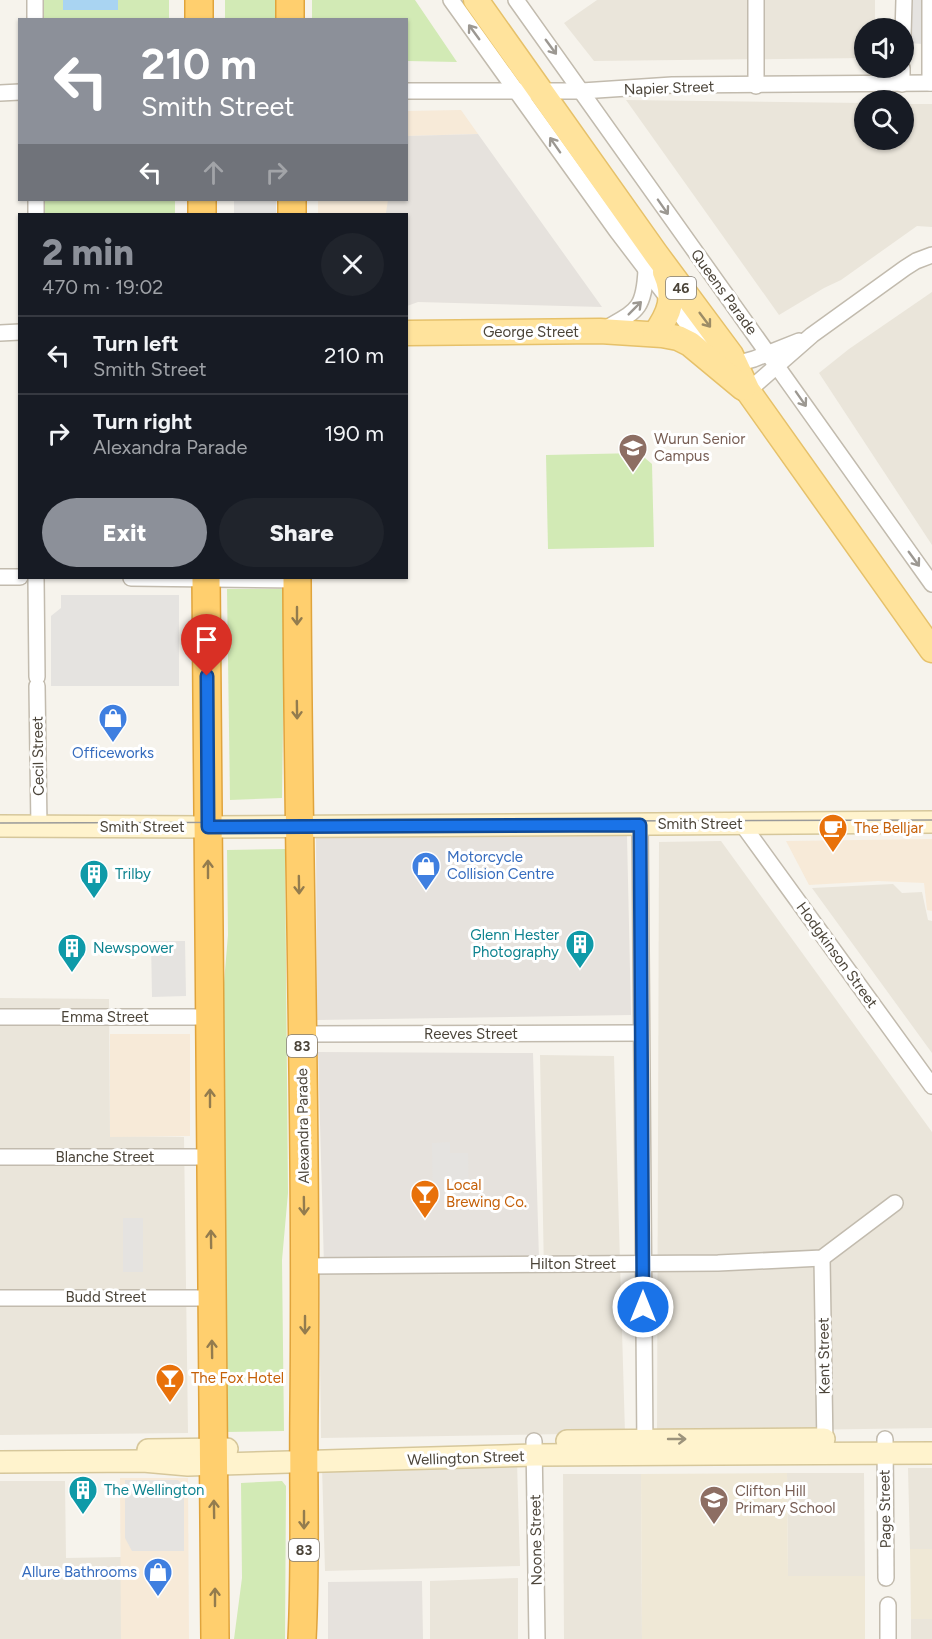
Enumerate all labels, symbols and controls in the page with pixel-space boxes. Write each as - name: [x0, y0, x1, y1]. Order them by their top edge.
- map controls: [854, 18, 914, 150]
- button: sound: [854, 18, 914, 78]
- one-way arrow: [468, 24, 481, 40]
- text: 210 m: [141, 39, 257, 90]
- one-way arrow: [545, 39, 557, 55]
- icon: left: [42, 42, 120, 120]
- street label: Napier Street: [623, 77, 715, 99]
- text: Smith Street: [141, 90, 294, 123]
- button: search: [854, 90, 914, 150]
- one-way arrow: [549, 137, 561, 153]
- icon: left: [134, 156, 167, 189]
- icon: ahead: [197, 156, 230, 189]
- icon: right: [260, 156, 293, 189]
- one-way arrow: [657, 198, 669, 214]
- text: 2 min: [42, 231, 134, 274]
- button: close: [321, 233, 384, 296]
- street label: Queens Parade: [687, 246, 761, 338]
- text: 470 m · 19:02: [42, 275, 164, 299]
- road number: 46: [666, 277, 696, 299]
- one-way arrow: [627, 301, 642, 315]
- one-way arrow: [699, 312, 712, 328]
- street label: George Street: [483, 323, 579, 341]
- text: Turn left: [93, 330, 179, 357]
- icon: left: [42, 339, 75, 372]
- text: 210 m: [324, 342, 384, 369]
- text: Smith Street: [93, 357, 207, 381]
- one-way arrow: [795, 391, 807, 407]
- text: Turn right: [93, 408, 192, 435]
- icon: right: [42, 417, 75, 450]
- text: 190 m: [324, 420, 384, 447]
- place label: Wurun Senior Campus: [654, 430, 745, 465]
- school or university icon: Wurun Senior Campus: [617, 432, 649, 474]
- text: Alexandra Parade: [93, 435, 247, 459]
- button: Exit: [42, 498, 207, 567]
- button: Share: [219, 498, 384, 567]
- one-way arrow: [907, 550, 920, 566]
- one-way arrow: [291, 605, 303, 625]
- pin: [181, 614, 232, 676]
- icon: arrive: [190, 623, 223, 656]
- one-way arrow: [291, 700, 303, 720]
- shop icon: Officeworks: [97, 702, 129, 744]
- street label: Cecil Street: [28, 716, 48, 796]
- place label: Officeworks: [72, 744, 154, 762]
- cafe icon: The Belljar: [817, 812, 849, 854]
- street label: Smith Street: [657, 815, 743, 833]
- street label: Smith Street: [99, 818, 185, 836]
- place label: The Belljar: [854, 819, 923, 837]
- place label: Motorcycle Collision Centre: [447, 848, 554, 883]
- shop icon: Motorcycle Collision Centre: [410, 850, 442, 892]
- building icon: Trilby: [78, 858, 110, 900]
- one-way arrow: [202, 860, 214, 880]
- place label: Trilby: [115, 865, 151, 883]
- one-way arrow: [293, 874, 305, 894]
- street label: Hodgkinson Street: [793, 899, 882, 1012]
- place label: Glenn Hester Photography: [470, 926, 559, 961]
- building icon: Glenn Hester Photography: [564, 928, 596, 970]
- building icon: Newspower: [56, 932, 88, 974]
- place label: Newspower: [93, 939, 174, 957]
- street label: Emma Street: [61, 1008, 149, 1026]
- street label: Reeves Street: [424, 1025, 518, 1043]
- road number: 83: [287, 1035, 317, 1057]
- street label: Alexandra Parade: [293, 1068, 313, 1184]
- one-way arrow: [204, 1089, 216, 1109]
- street label: Blanche Street: [56, 1148, 155, 1166]
- place label: Local Brewing Co.: [446, 1176, 527, 1211]
- bar icon: Local Brewing Co.: [409, 1178, 441, 1220]
- one-way arrow: [298, 1195, 310, 1215]
- one-way arrow: [205, 1230, 217, 1250]
- street label: Hilton Street: [530, 1255, 617, 1273]
- position arrow: [611, 1275, 675, 1339]
- street label: Budd Street: [66, 1288, 147, 1306]
- one-way arrow: [299, 1314, 311, 1334]
- street label: Kent Street: [814, 1317, 834, 1395]
- one-way arrow: [207, 1340, 218, 1360]
- bar icon: The Fox Hotel: [154, 1362, 186, 1404]
- place label: The Fox Hotel: [191, 1369, 284, 1387]
- one-way arrow: [666, 1433, 686, 1445]
- street label: Wellington Street: [407, 1447, 525, 1469]
- street label: Page Street: [875, 1469, 895, 1549]
- building icon: The Wellington: [67, 1474, 99, 1516]
- place label: The Wellington: [104, 1481, 204, 1499]
- place label: Clifton Hill Primary School: [735, 1482, 836, 1517]
- school or university icon: Clifton Hill Primary School: [698, 1484, 730, 1526]
- street label: Noone Street: [526, 1494, 546, 1586]
- one-way arrow: [208, 1500, 220, 1520]
- one-way arrow: [298, 1510, 310, 1530]
- road number: 83: [289, 1539, 319, 1561]
- shop icon: Allure Bathrooms: [142, 1556, 174, 1598]
- place label: Allure Bathrooms: [22, 1563, 137, 1581]
- one-way arrow: [209, 1588, 221, 1608]

